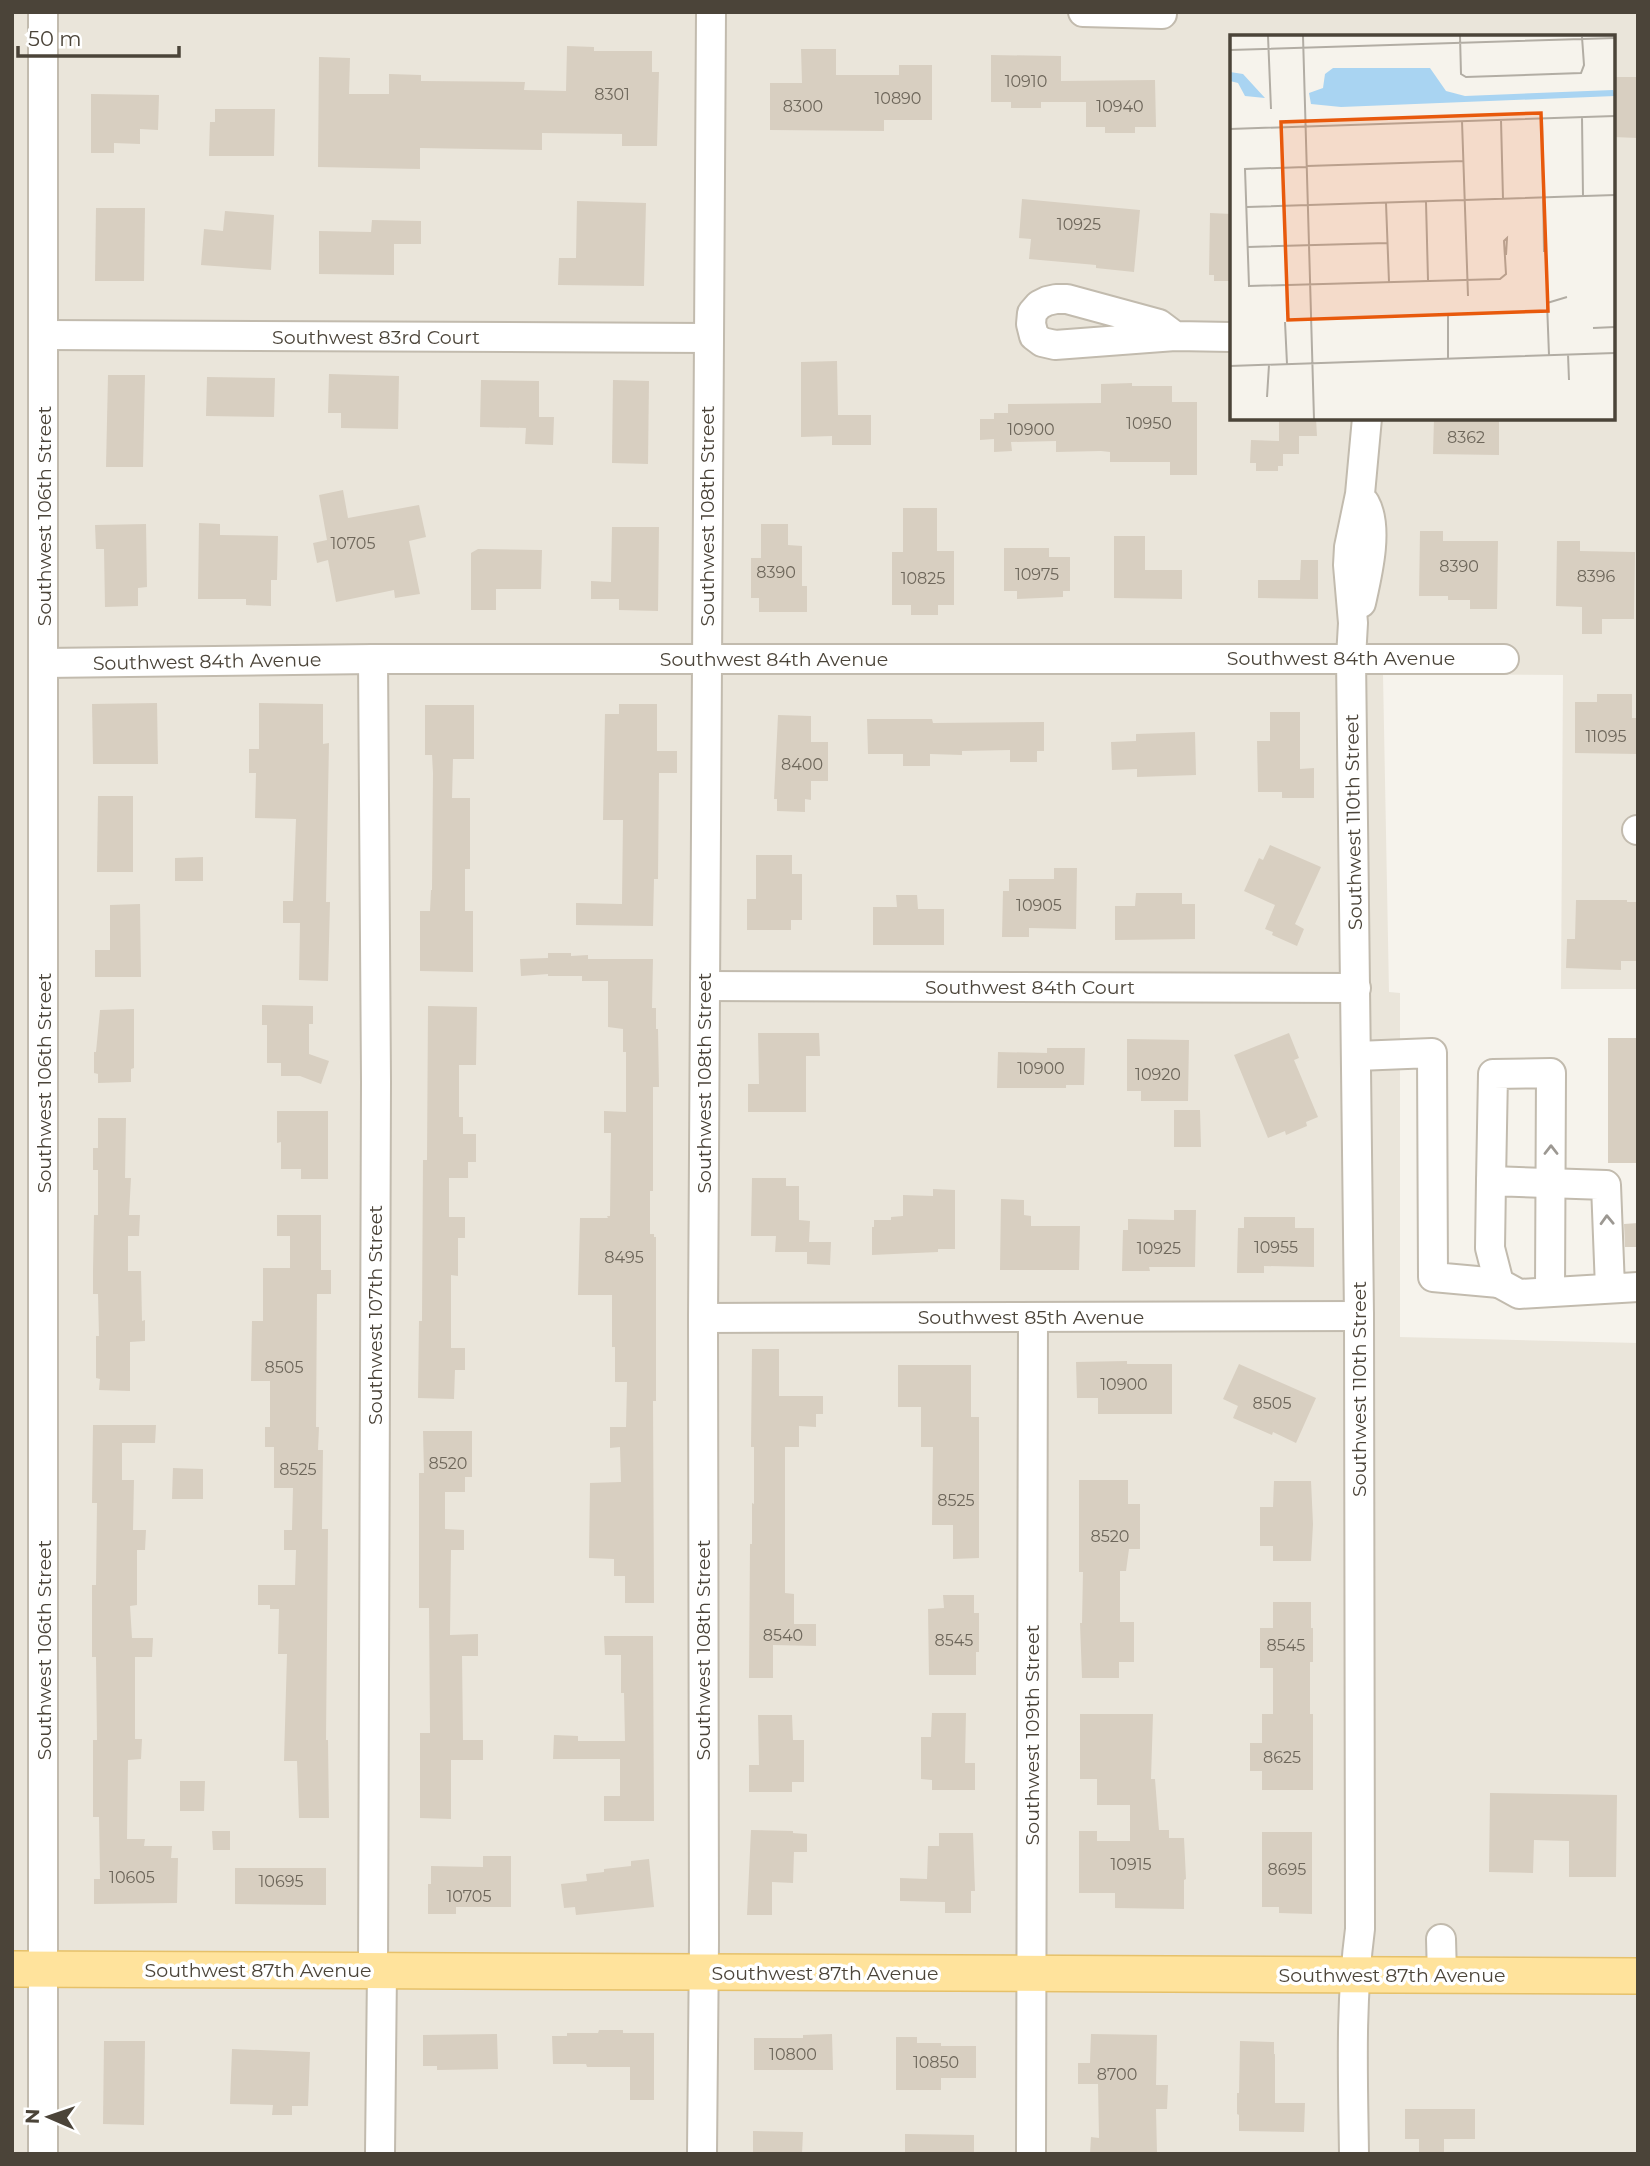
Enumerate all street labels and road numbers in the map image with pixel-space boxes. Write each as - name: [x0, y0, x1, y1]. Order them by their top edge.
- street label: Southwest 83rd Court: [272, 326, 480, 349]
- street label: Southwest 106th Street: [33, 405, 56, 626]
- street label: Southwest 108th Street: [696, 405, 719, 627]
- street label: Southwest 84th Avenue: [1227, 647, 1455, 670]
- street label: Southwest 84th Avenue: [93, 648, 321, 675]
- street label: Southwest 84th Avenue: [660, 648, 888, 671]
- street label: Southwest 110th Street: [1340, 713, 1367, 930]
- street label: Southwest 106th Street: [33, 972, 56, 1193]
- street label: Southwest 108th Street: [693, 972, 716, 1194]
- street label: Southwest 84th Court: [925, 976, 1135, 999]
- street label: Southwest 107th Street: [364, 1205, 387, 1425]
- street label: Southwest 110th Street: [1348, 1281, 1371, 1497]
- street label: Southwest 85th Avenue: [918, 1306, 1144, 1329]
- street label: Southwest 106th Street: [33, 1539, 56, 1760]
- street label: Southwest 108th Street: [692, 1539, 715, 1761]
- street label: Southwest 109th Street: [1021, 1624, 1044, 1845]
- street label: Southwest 87th Avenue: [145, 1959, 371, 1982]
- street label: Southwest 87th Avenue: [712, 1962, 938, 1985]
- street label: Southwest 87th Avenue: [1279, 1964, 1505, 1987]

